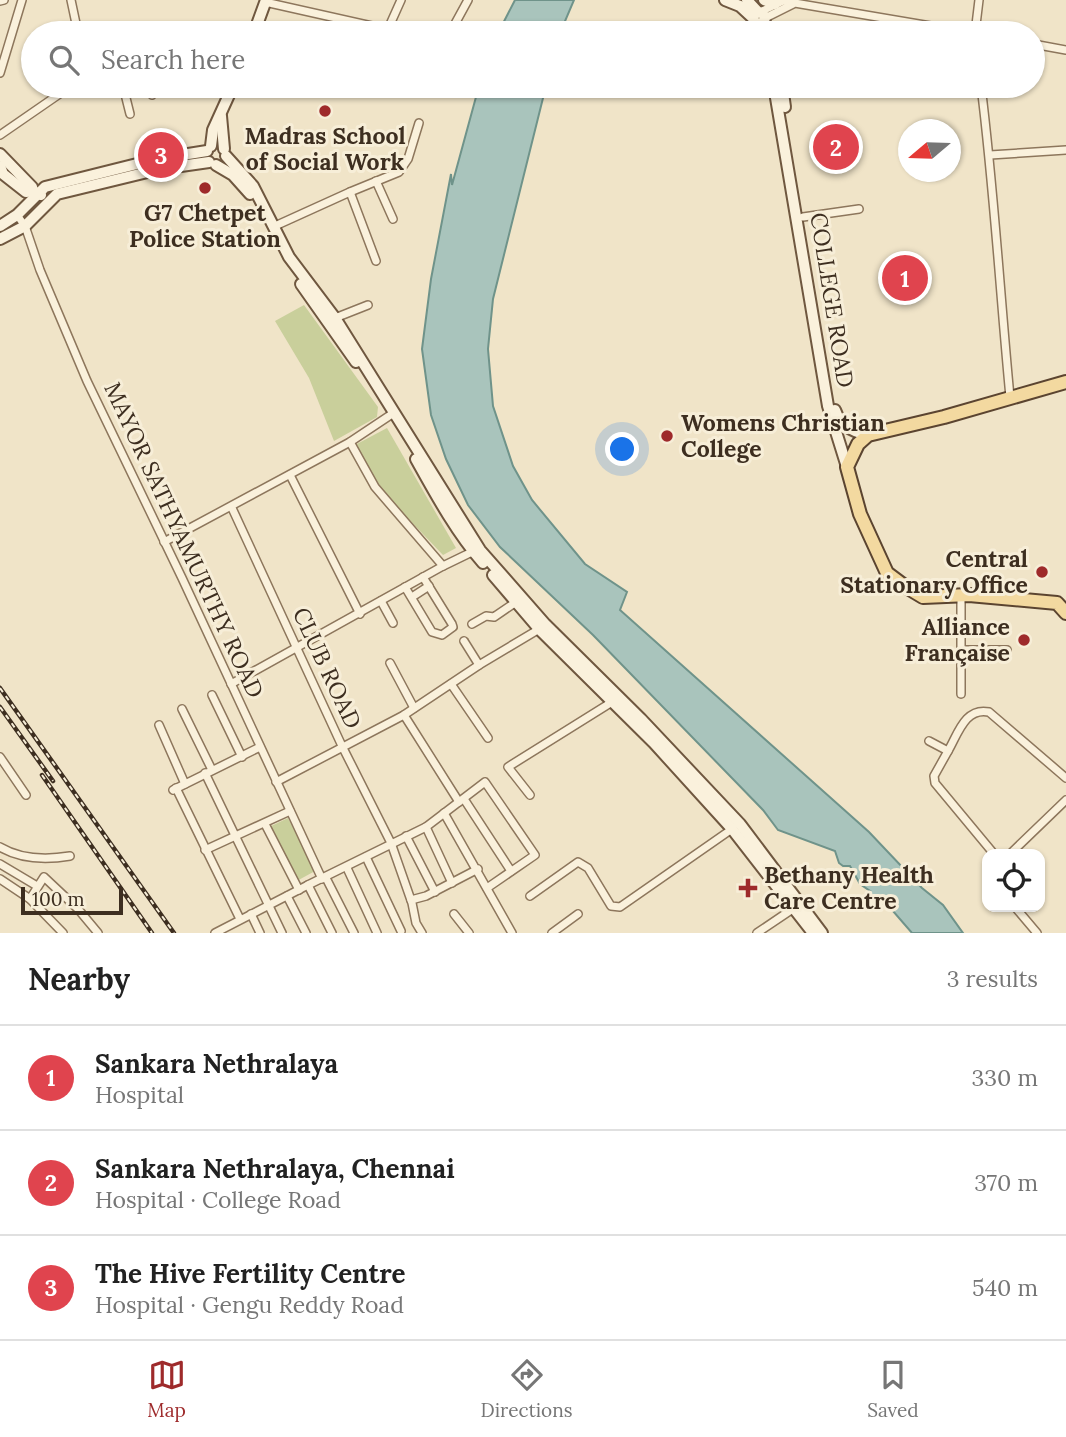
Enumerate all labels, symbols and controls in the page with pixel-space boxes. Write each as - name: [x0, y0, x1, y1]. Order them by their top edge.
- search box: [21, 21, 1045, 98]
- icon: search: [45, 41, 83, 79]
- text: Search here: [101, 43, 245, 76]
- marker: Madras School of Social Work: [317, 103, 333, 119]
- north arrow: [898, 119, 961, 182]
- place label: Madras School of Social Work: [244, 121, 406, 176]
- pin: 2: [813, 121, 859, 173]
- pin: 3: [138, 129, 184, 181]
- marker: G7 Chetpet Police Station: [197, 180, 213, 196]
- place label: G7 Chetpet Police Station: [129, 198, 281, 253]
- street label: COLLEGE ROAD: [804, 210, 861, 390]
- pin: 1: [882, 252, 928, 304]
- street label: MAYOR SATHYAMURTHY ROAD: [98, 377, 271, 702]
- place label: Womens Christian College: [681, 408, 885, 463]
- marker: Womens Christian College: [659, 428, 675, 444]
- your location: [605, 432, 639, 466]
- place label: Central Stationary Office: [840, 544, 1028, 599]
- marker: Central Stationary Office: [1034, 564, 1050, 580]
- street label: CLUB ROAD: [287, 602, 368, 733]
- place label: Alliance Française: [905, 612, 1010, 667]
- marker: Alliance Française: [1016, 632, 1032, 648]
- map controls: [982, 849, 1045, 912]
- button: locate: [982, 849, 1045, 912]
- place label: Bethany Health Care Centre: [764, 860, 934, 915]
- marker: Bethany Health Care Centre: [738, 878, 758, 898]
- scale bar: [21, 884, 122, 916]
- text: 100 m: [32, 887, 85, 911]
- text: Nearby: [28, 960, 130, 998]
- text: 3 results: [947, 964, 1038, 993]
- text: Sankara Nethralaya: [95, 1047, 338, 1080]
- text: 1: [46, 1063, 56, 1092]
- text: 330 m: [971, 1063, 1038, 1092]
- text: Hospital: [95, 1080, 184, 1109]
- text: Sankara Nethralaya, Chennai: [95, 1152, 455, 1185]
- text: 2: [45, 1168, 57, 1197]
- text: 370 m: [974, 1168, 1038, 1197]
- text: Hospital · College Road: [95, 1185, 341, 1214]
- text: The Hive Fertility Centre: [95, 1257, 406, 1290]
- text: 3: [45, 1273, 57, 1302]
- text: 540 m: [972, 1273, 1038, 1302]
- text: Hospital · Gengu Reddy Road: [95, 1290, 404, 1319]
- tab: Map: [147, 1356, 186, 1422]
- tab: Directions: [481, 1356, 573, 1422]
- tab: Saved: [867, 1356, 919, 1422]

